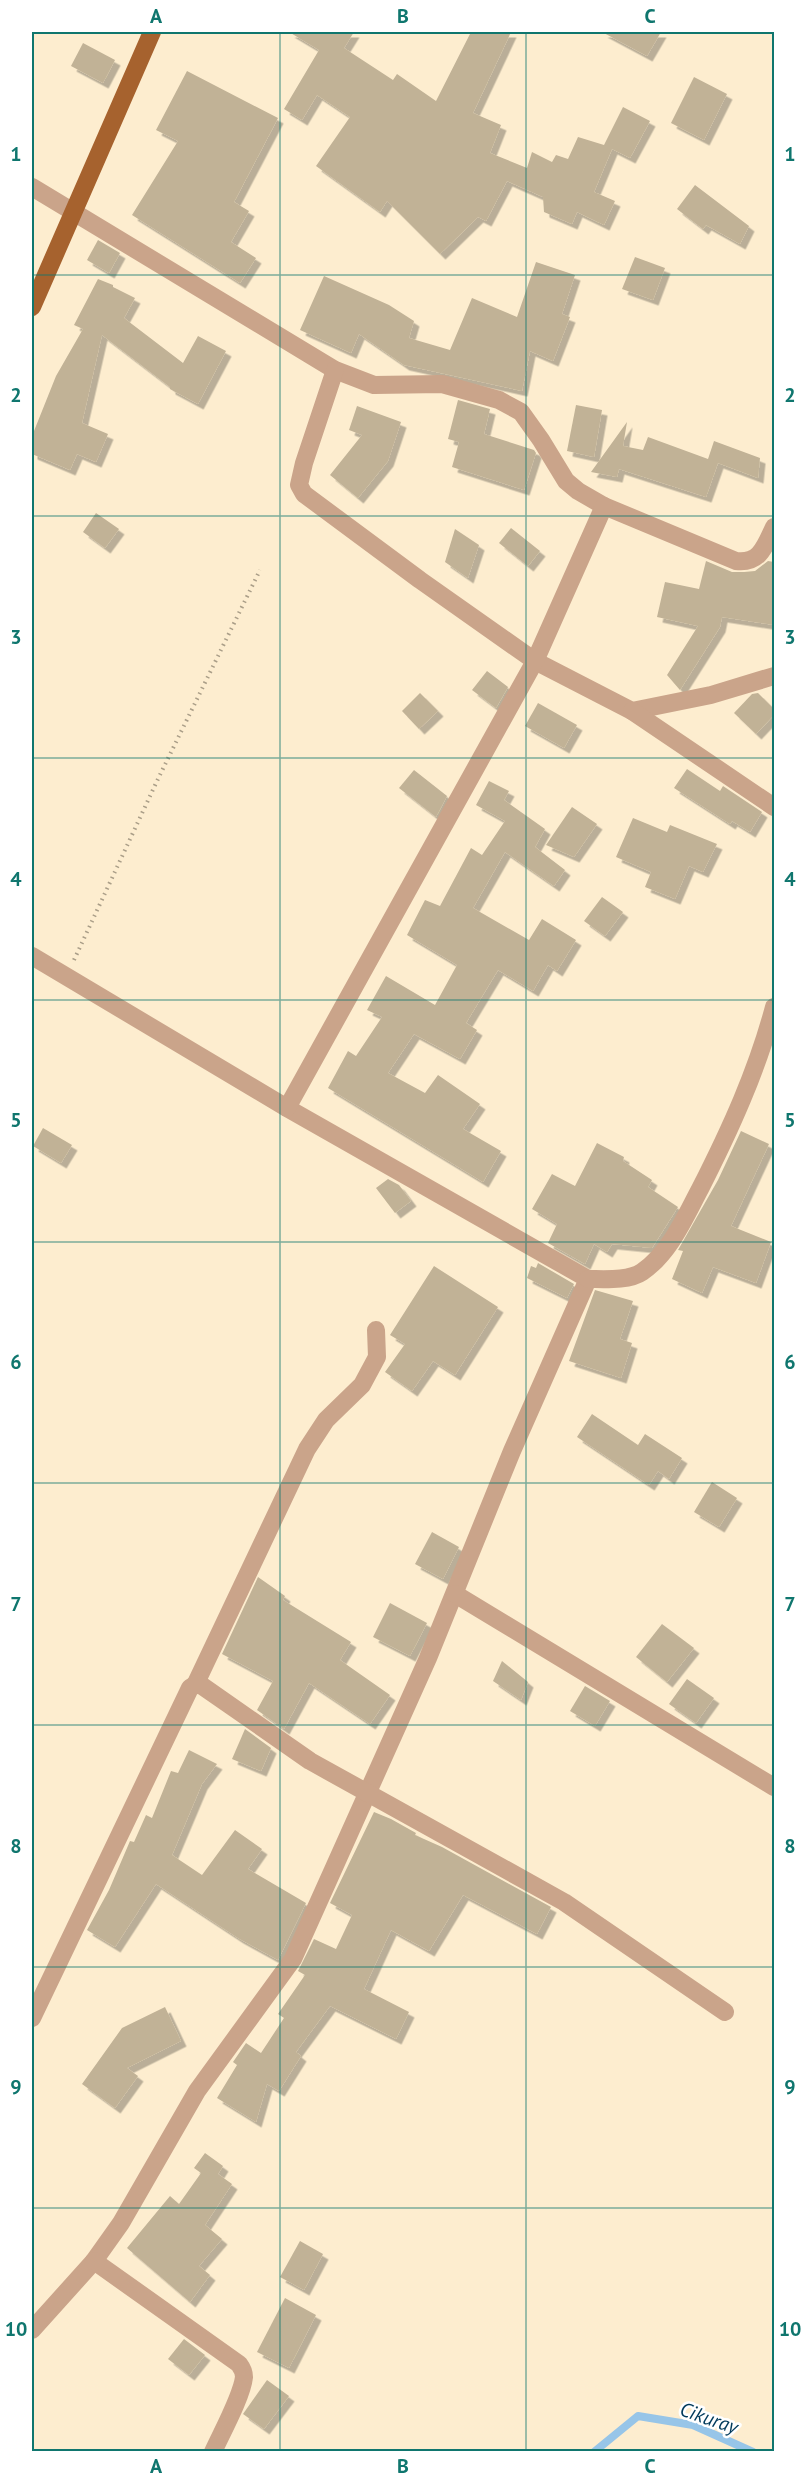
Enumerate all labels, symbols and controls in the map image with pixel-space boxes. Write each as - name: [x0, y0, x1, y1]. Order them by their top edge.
- text: A: [150, 3, 163, 29]
- text: B: [397, 3, 409, 29]
- text: C: [644, 3, 656, 29]
- text: 1: [10, 141, 22, 167]
- text: 1: [784, 141, 796, 167]
- text: 2: [10, 382, 22, 408]
- text: 2: [784, 382, 796, 408]
- text: 3: [10, 624, 22, 650]
- text: 3: [784, 624, 796, 650]
- text: 4: [10, 866, 22, 892]
- text: 4: [784, 866, 796, 892]
- text: 5: [10, 1107, 22, 1133]
- text: 5: [784, 1107, 796, 1133]
- text: 6: [10, 1349, 22, 1375]
- text: 6: [784, 1349, 796, 1375]
- text: 7: [10, 1591, 22, 1617]
- text: 7: [784, 1591, 796, 1617]
- text: 8: [10, 1833, 22, 1859]
- text: 8: [784, 1833, 796, 1859]
- text: 9: [10, 2074, 22, 2100]
- text: 9: [784, 2074, 796, 2100]
- text: 10: [5, 2316, 27, 2342]
- text: 10: [779, 2316, 801, 2342]
- water label: Cikuray: [676, 2396, 743, 2440]
- text: A: [150, 2453, 163, 2479]
- text: B: [397, 2453, 409, 2479]
- text: C: [644, 2453, 656, 2479]

